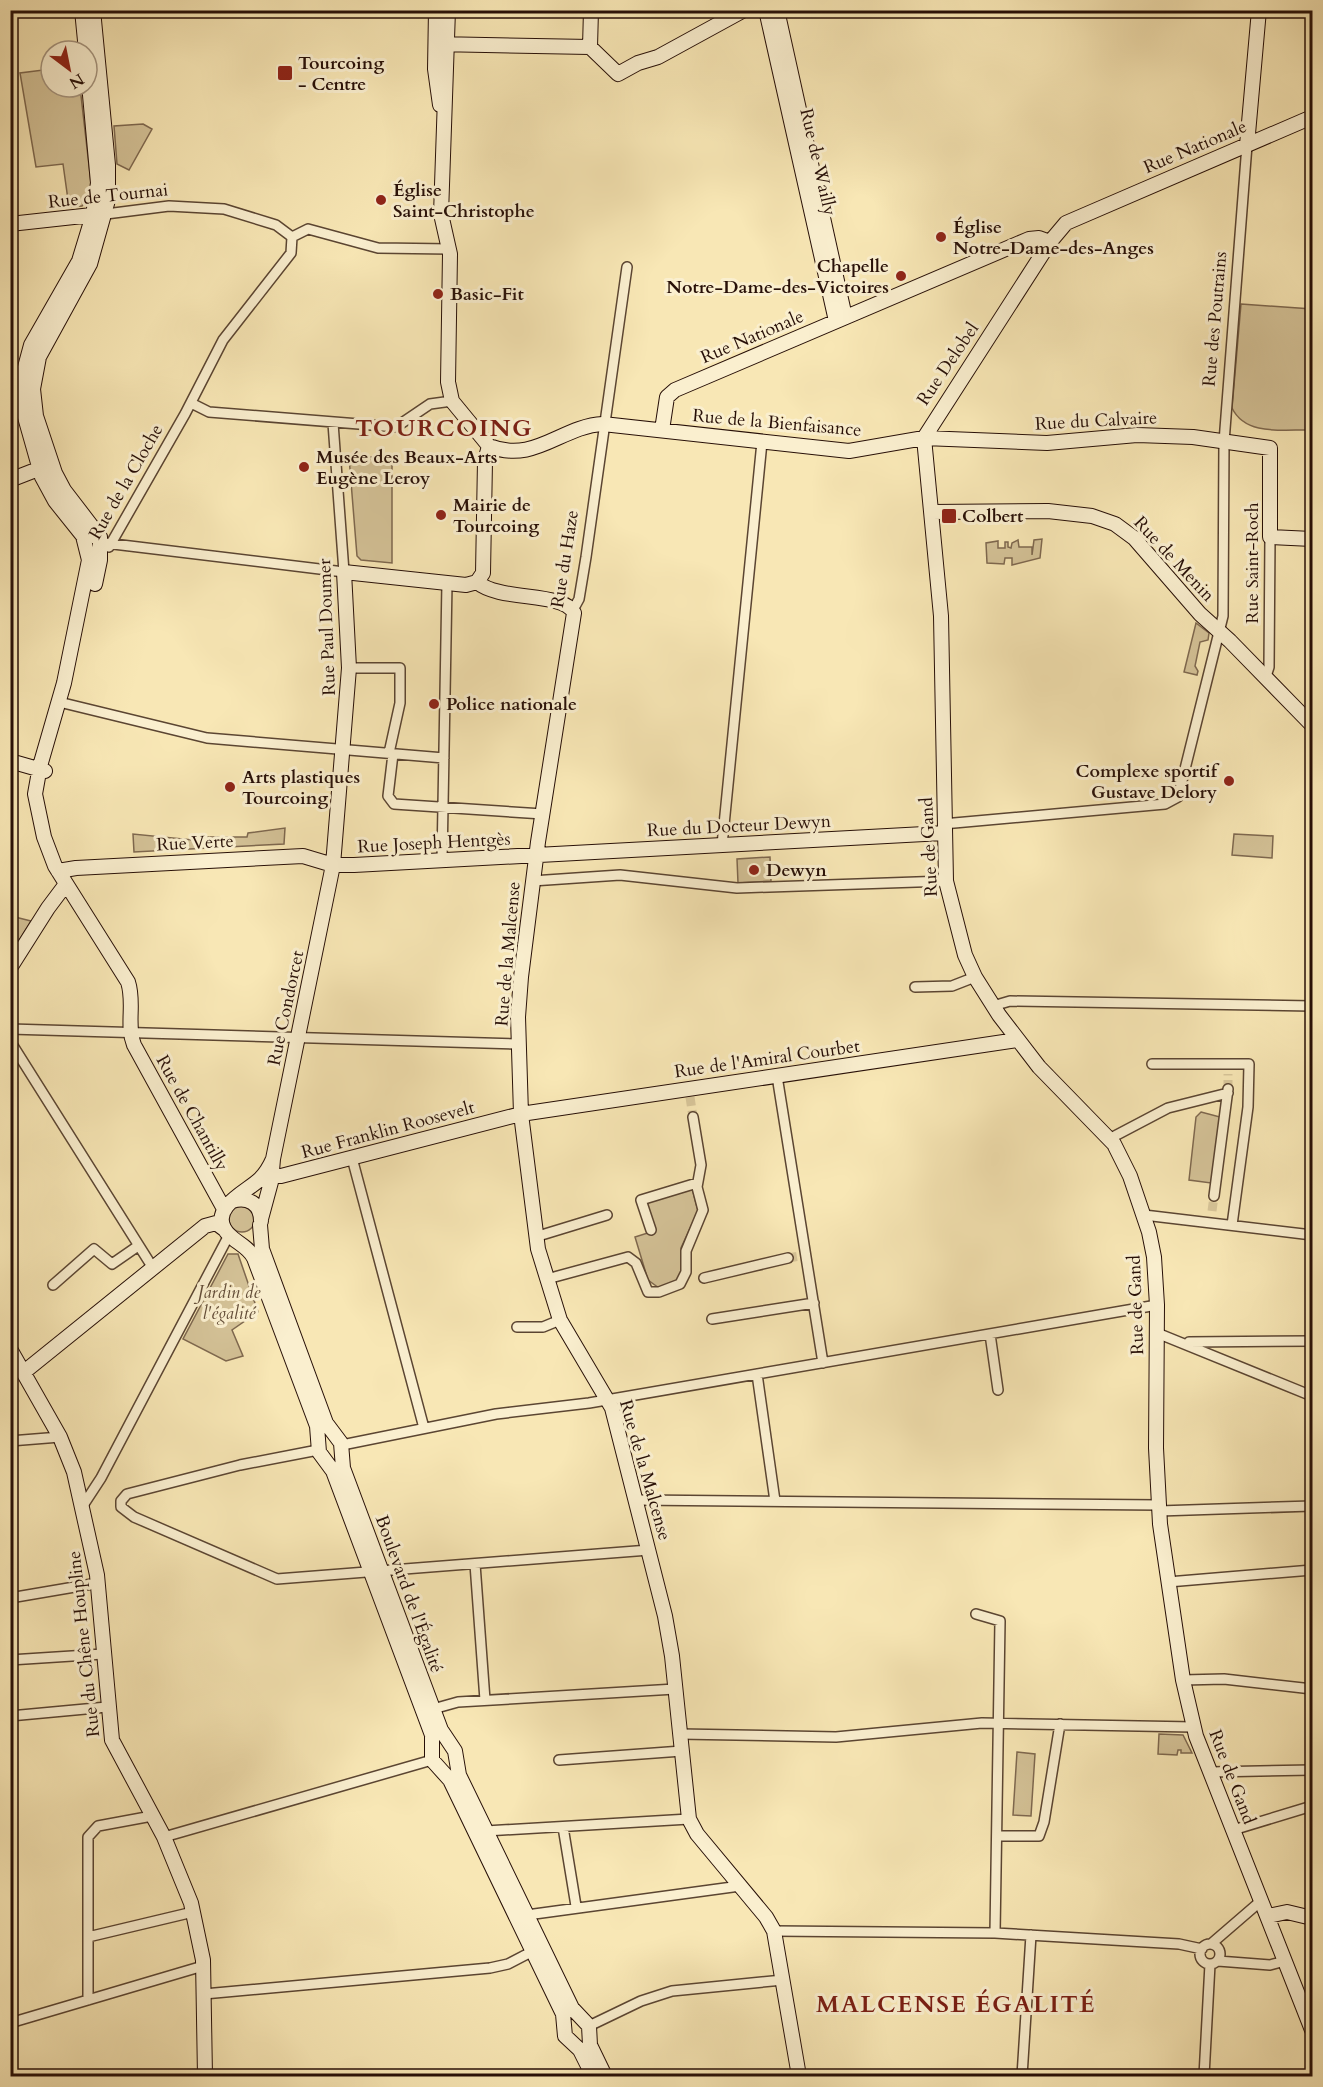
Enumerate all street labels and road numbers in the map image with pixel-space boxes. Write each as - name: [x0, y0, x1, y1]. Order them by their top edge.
- street label: Rue de Wailly: [794, 106, 843, 219]
- street label: Rue Nationale: [1140, 114, 1250, 180]
- street label: Rue de Tournai: [47, 177, 169, 215]
- street label: Rue des Poutrains: [1197, 250, 1233, 388]
- street label: Rue Nationale: [697, 304, 807, 370]
- street label: Rue Delobel: [911, 317, 985, 410]
- street label: Rue de la Bienfaisance: [691, 403, 863, 443]
- street label: Rue du Calvaire: [1034, 405, 1158, 437]
- street label: Rue de la Cloche: [83, 420, 169, 544]
- street label: Rue Saint-Roch: [1240, 502, 1265, 624]
- street label: Rue du Haze: [545, 508, 585, 610]
- street label: Rue de Menin: [1128, 511, 1221, 608]
- street label: Rue Paul Doumer: [312, 558, 342, 696]
- street label: Rue de Gand: [914, 796, 944, 897]
- street label: Rue du Docteur Dewyn: [646, 809, 832, 843]
- street label: Rue Joseph Hentgès: [357, 827, 511, 859]
- street label: Rue Verte: [156, 828, 234, 858]
- street label: Rue de la Malcense: [489, 881, 527, 1027]
- street label: Rue Condorcet: [262, 948, 310, 1068]
- street label: Rue de l'Amiral Courbet: [673, 1034, 862, 1084]
- street label: Rue de Chantilly: [150, 1051, 234, 1176]
- street label: Rue Franklin Roosevelt: [299, 1095, 478, 1165]
- street label: Rue de Gand: [1122, 1254, 1150, 1355]
- street label: Rue de la Malcense: [613, 1397, 677, 1543]
- street label: Boulevard de l'Égalité: [369, 1512, 449, 1676]
- street label: Rue du Chêne Houpline: [62, 1550, 106, 1738]
- street label: Rue de Gand: [1202, 1726, 1262, 1828]

